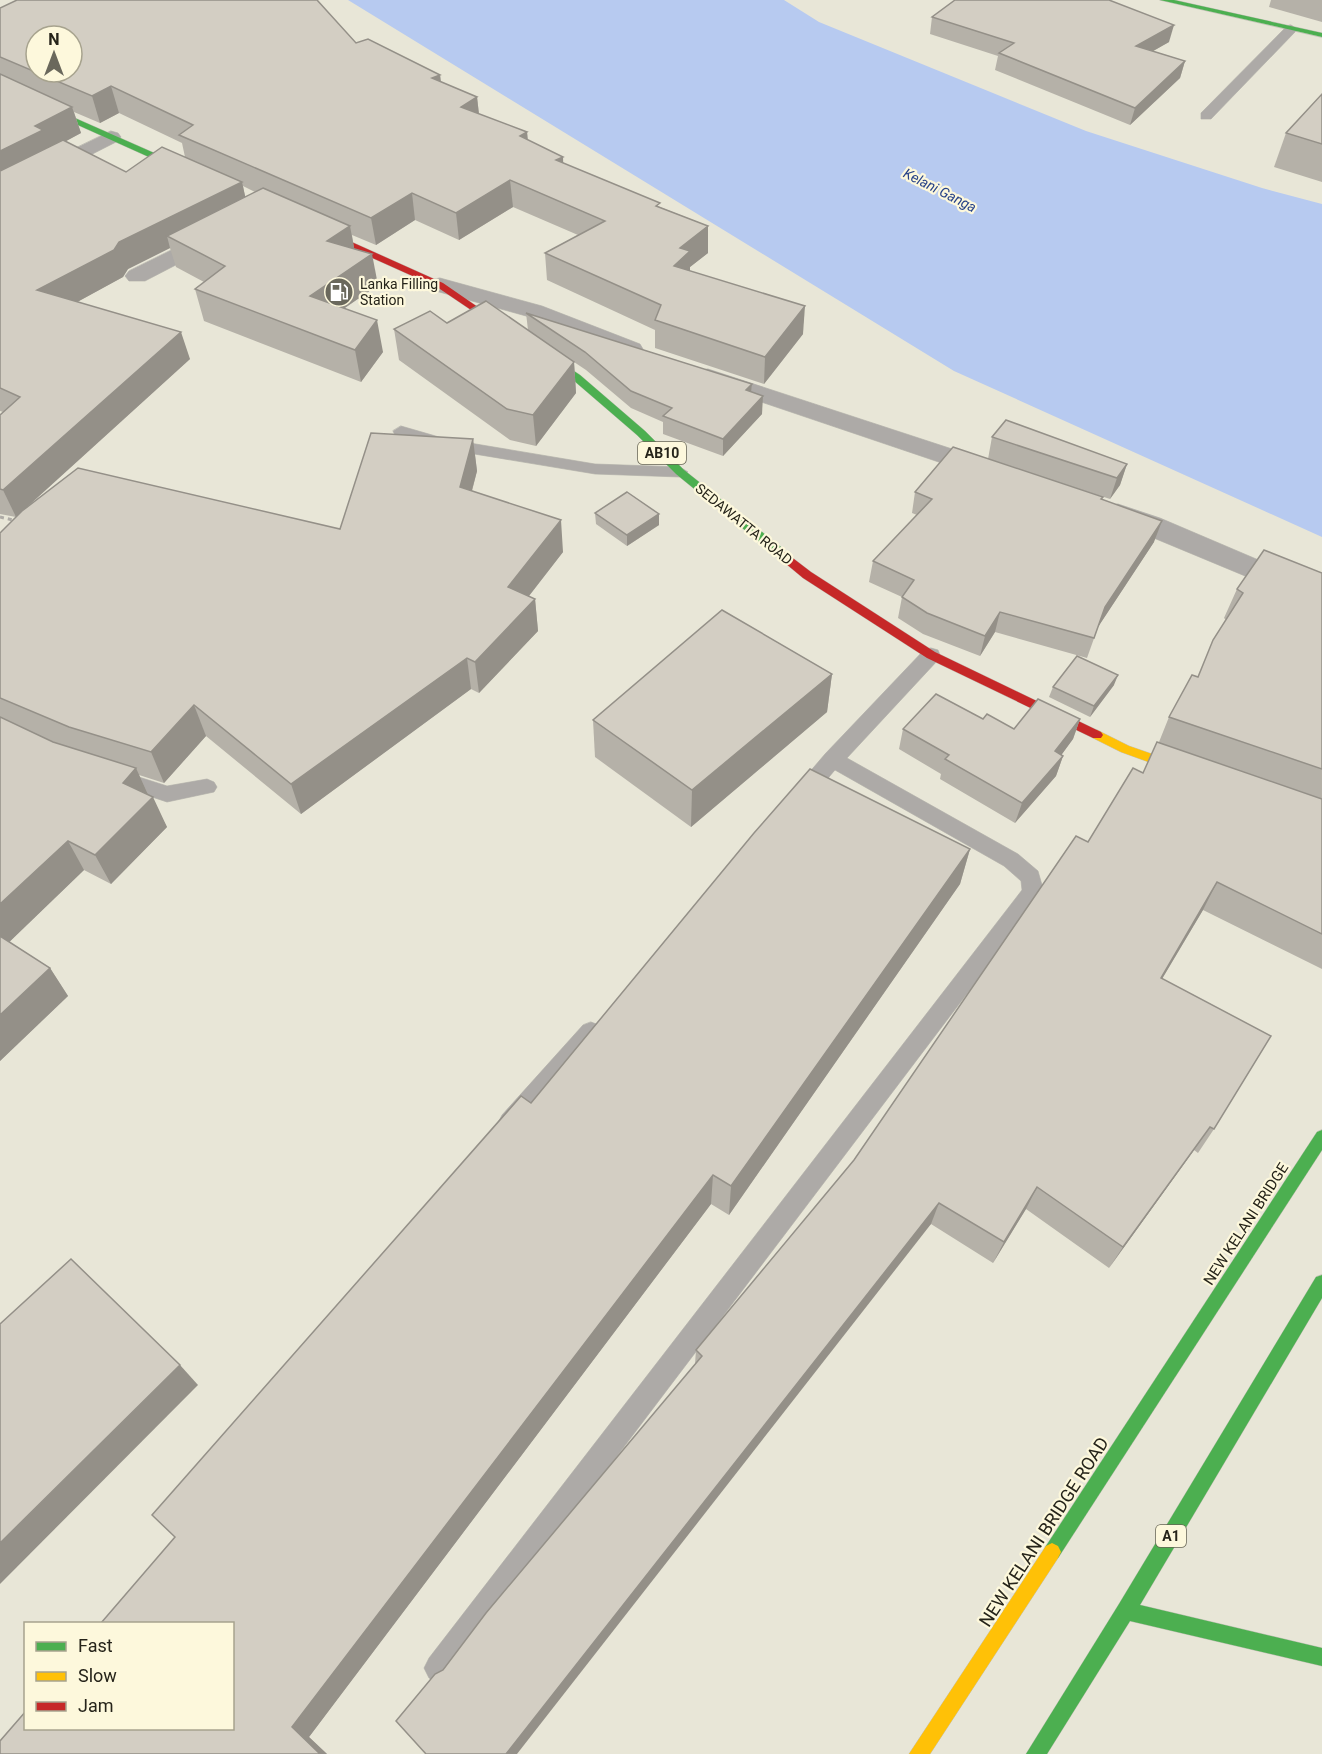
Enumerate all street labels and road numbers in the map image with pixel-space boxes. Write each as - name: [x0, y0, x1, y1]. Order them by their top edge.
- road number: AB10: [638, 442, 686, 464]
- street label: SEDAWATTA ROAD: [692, 480, 796, 568]
- street label: NEW KELANI BRIDGE: [1200, 1159, 1292, 1288]
- street label: NEW KELANI BRIDGE ROAD: [974, 1433, 1113, 1630]
- road number: A1: [1156, 1525, 1186, 1547]

